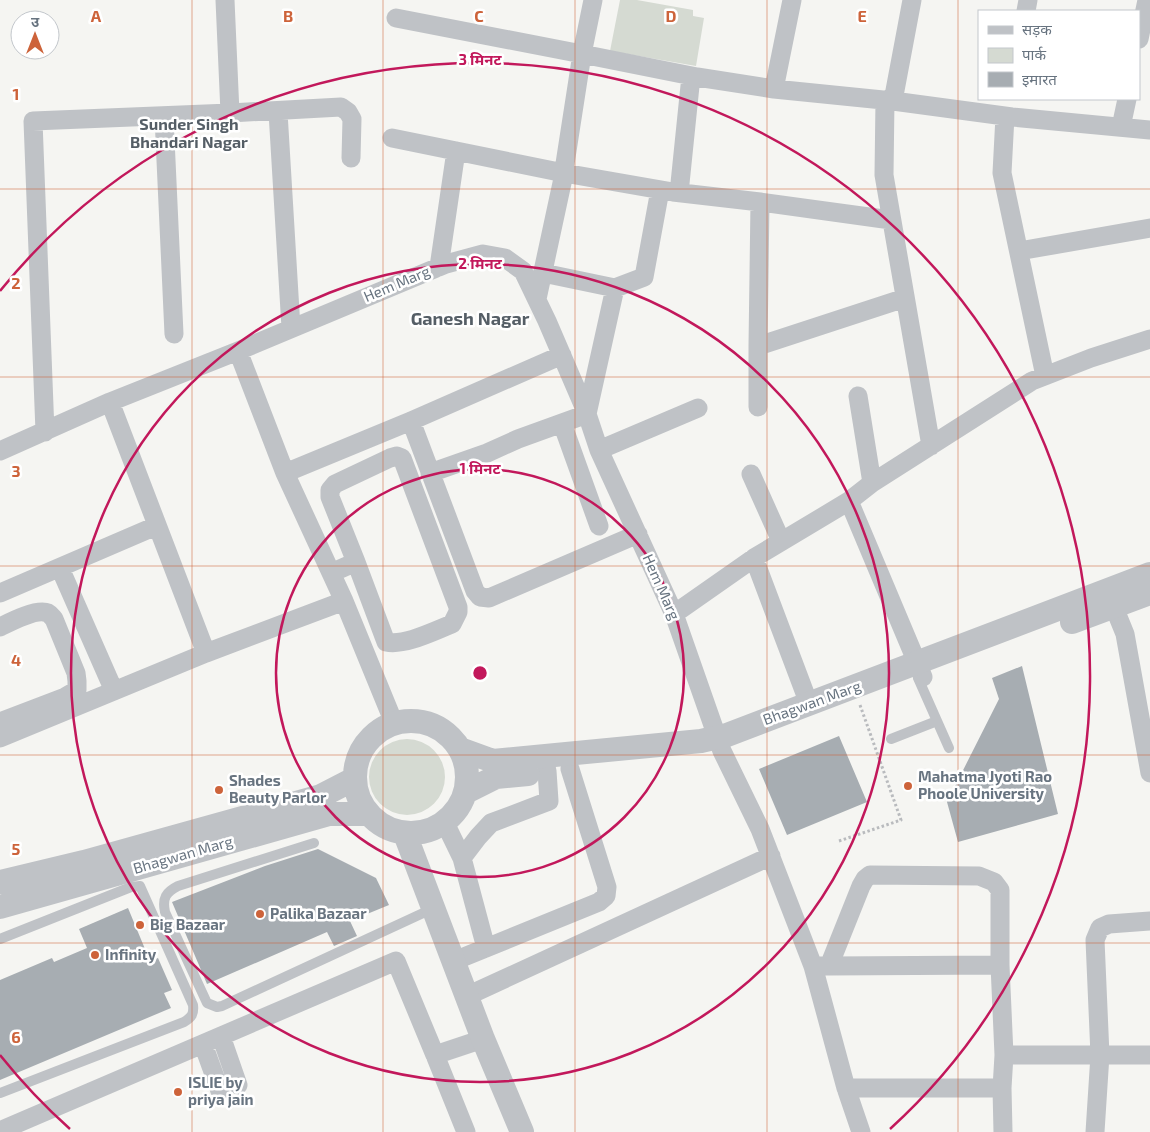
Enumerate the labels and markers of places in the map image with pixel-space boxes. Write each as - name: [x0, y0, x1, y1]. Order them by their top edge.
- centre of rings: [471, 664, 489, 682]
- place label: Mahatma Jyoti Rao Phoole University: [918, 767, 1052, 803]
- place label: Shades Beauty Parlor: [229, 771, 327, 807]
- marker: Mahatma Jyoti Rao Phoole University: [902, 780, 914, 792]
- marker: Shades Beauty Parlor: [213, 784, 225, 796]
- place label: Palika Bazaar: [270, 904, 367, 922]
- marker: Palika Bazaar: [254, 908, 266, 920]
- place label: Big Bazaar: [150, 915, 226, 933]
- marker: Big Bazaar: [134, 919, 146, 931]
- place label: Infinity: [105, 945, 157, 964]
- marker: Infinity: [89, 949, 101, 961]
- place label: ISLIE by priya jain: [188, 1073, 254, 1109]
- marker: ISLIE by priya jain: [172, 1086, 184, 1098]

